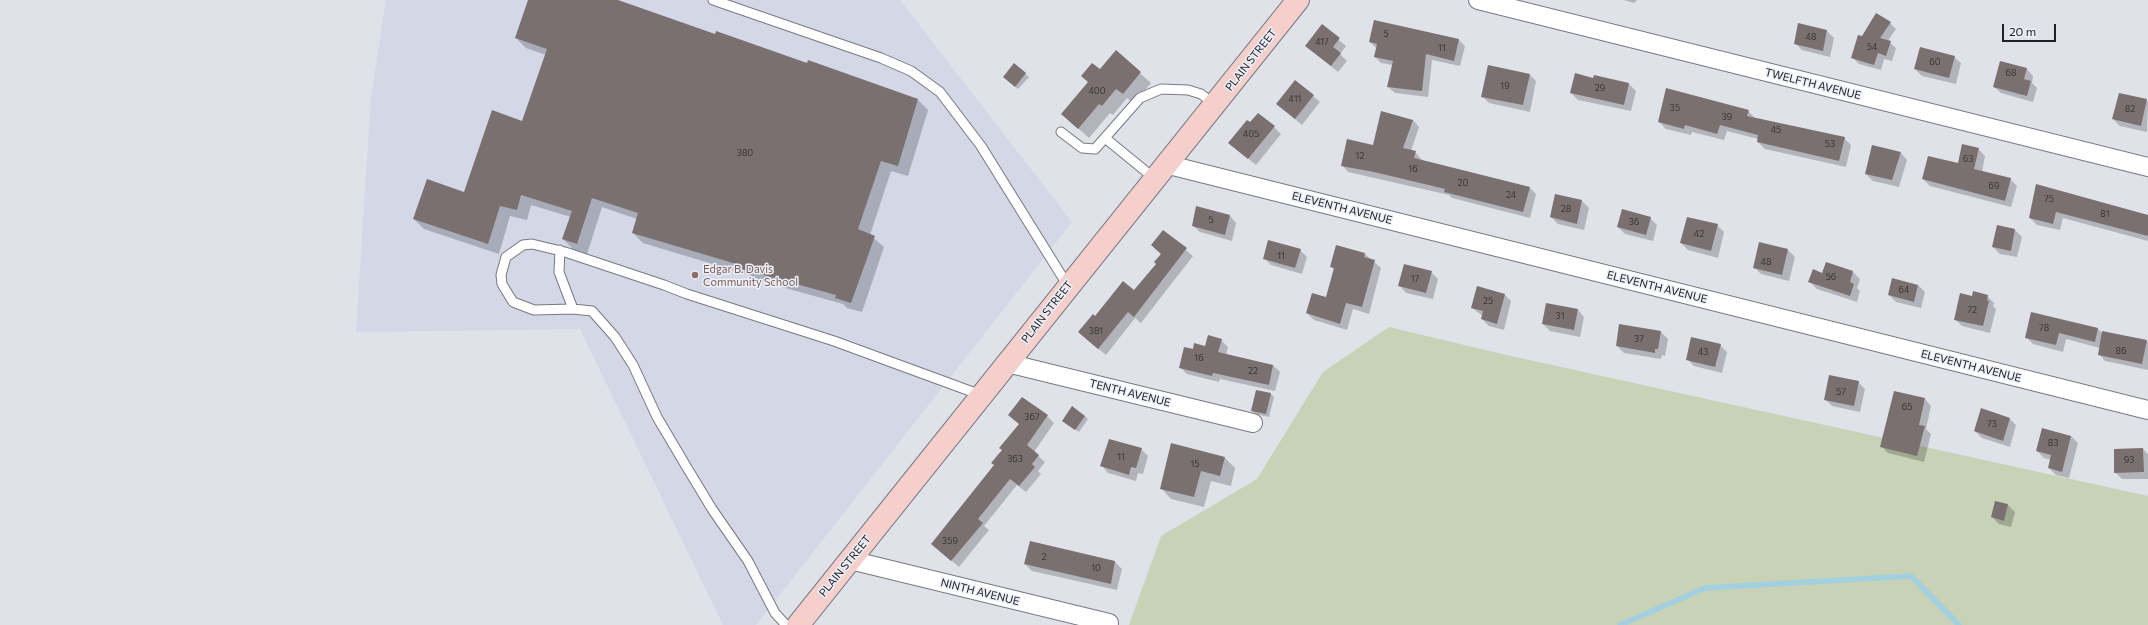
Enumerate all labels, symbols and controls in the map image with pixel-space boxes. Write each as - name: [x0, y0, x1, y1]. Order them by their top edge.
- scale bar: [2004, 16, 2058, 42]
- text: 20 m: [2009, 24, 2036, 38]
- street label: PLAIN STREET: [1223, 26, 1279, 94]
- house number: 5: [1383, 29, 1389, 39]
- house number: 48: [1806, 32, 1816, 42]
- house number: 417: [1315, 37, 1329, 47]
- house number: 54: [1867, 42, 1877, 52]
- house number: 11: [1438, 43, 1446, 53]
- house number: 60: [1929, 57, 1941, 67]
- street label: TWELFTH AVENUE: [1764, 66, 1862, 102]
- house number: 68: [2006, 68, 2016, 78]
- house number: 19: [1500, 81, 1510, 91]
- house number: 29: [1595, 83, 1605, 93]
- house number: 400: [1088, 86, 1106, 96]
- house number: 411: [1289, 94, 1301, 104]
- house number: 35: [1670, 103, 1680, 113]
- house number: 82: [2125, 104, 2135, 114]
- house number: 39: [1722, 112, 1732, 122]
- house number: 45: [1771, 125, 1781, 135]
- house number: 405: [1243, 129, 1259, 139]
- house number: 53: [1825, 139, 1835, 149]
- house number: 380: [737, 148, 753, 158]
- house number: 12: [1356, 151, 1364, 161]
- house number: 63: [1963, 154, 1973, 164]
- house number: 16: [1408, 164, 1418, 174]
- house number: 20: [1458, 178, 1468, 188]
- house number: 69: [1989, 181, 1999, 191]
- street label: ELEVENTH AVENUE: [1291, 189, 1393, 227]
- house number: 24: [1506, 190, 1516, 200]
- house number: 75: [2044, 194, 2054, 204]
- house number: 28: [1561, 204, 1571, 214]
- house number: 81: [2100, 209, 2110, 219]
- house number: 5: [1208, 215, 1214, 225]
- house number: 36: [1629, 217, 1639, 227]
- house number: 42: [1694, 229, 1704, 239]
- house number: 11: [1277, 251, 1285, 261]
- house number: 48: [1761, 257, 1771, 267]
- place label: Edgar B. Davis Community School: [703, 262, 798, 288]
- street label: ELEVENTH AVENUE: [1606, 268, 1708, 306]
- marker: Edgar B. Davis Community School: [690, 270, 700, 280]
- house number: 56: [1826, 272, 1836, 282]
- house number: 17: [1411, 274, 1419, 284]
- street label: PLAIN STREET: [1019, 278, 1075, 346]
- house number: 64: [1899, 285, 1909, 295]
- house number: 25: [1483, 296, 1493, 306]
- house number: 72: [1967, 305, 1977, 315]
- house number: 31: [1556, 311, 1564, 321]
- house number: 78: [2039, 323, 2049, 333]
- house number: 381: [1089, 326, 1103, 336]
- house number: 37: [1634, 334, 1644, 344]
- house number: 86: [2116, 346, 2126, 356]
- house number: 43: [1698, 347, 1708, 357]
- street label: ELEVENTH AVENUE: [1920, 347, 2022, 385]
- house number: 16: [1194, 353, 1204, 363]
- house number: 22: [1248, 366, 1258, 376]
- street label: TENTH AVENUE: [1088, 377, 1172, 409]
- house number: 57: [1836, 387, 1846, 397]
- house number: 65: [1902, 402, 1912, 412]
- house number: 367: [1024, 412, 1040, 422]
- house number: 73: [1987, 419, 1997, 429]
- house number: 83: [2048, 438, 2058, 448]
- house number: 11: [1117, 452, 1125, 462]
- house number: 363: [1007, 454, 1023, 464]
- house number: 93: [2124, 455, 2134, 465]
- house number: 15: [1190, 459, 1200, 469]
- street label: PLAIN STREET: [816, 533, 874, 599]
- house number: 359: [942, 536, 958, 546]
- house number: 2: [1042, 552, 1046, 562]
- house number: 10: [1091, 563, 1101, 573]
- street label: NINTH AVENUE: [939, 576, 1021, 608]

